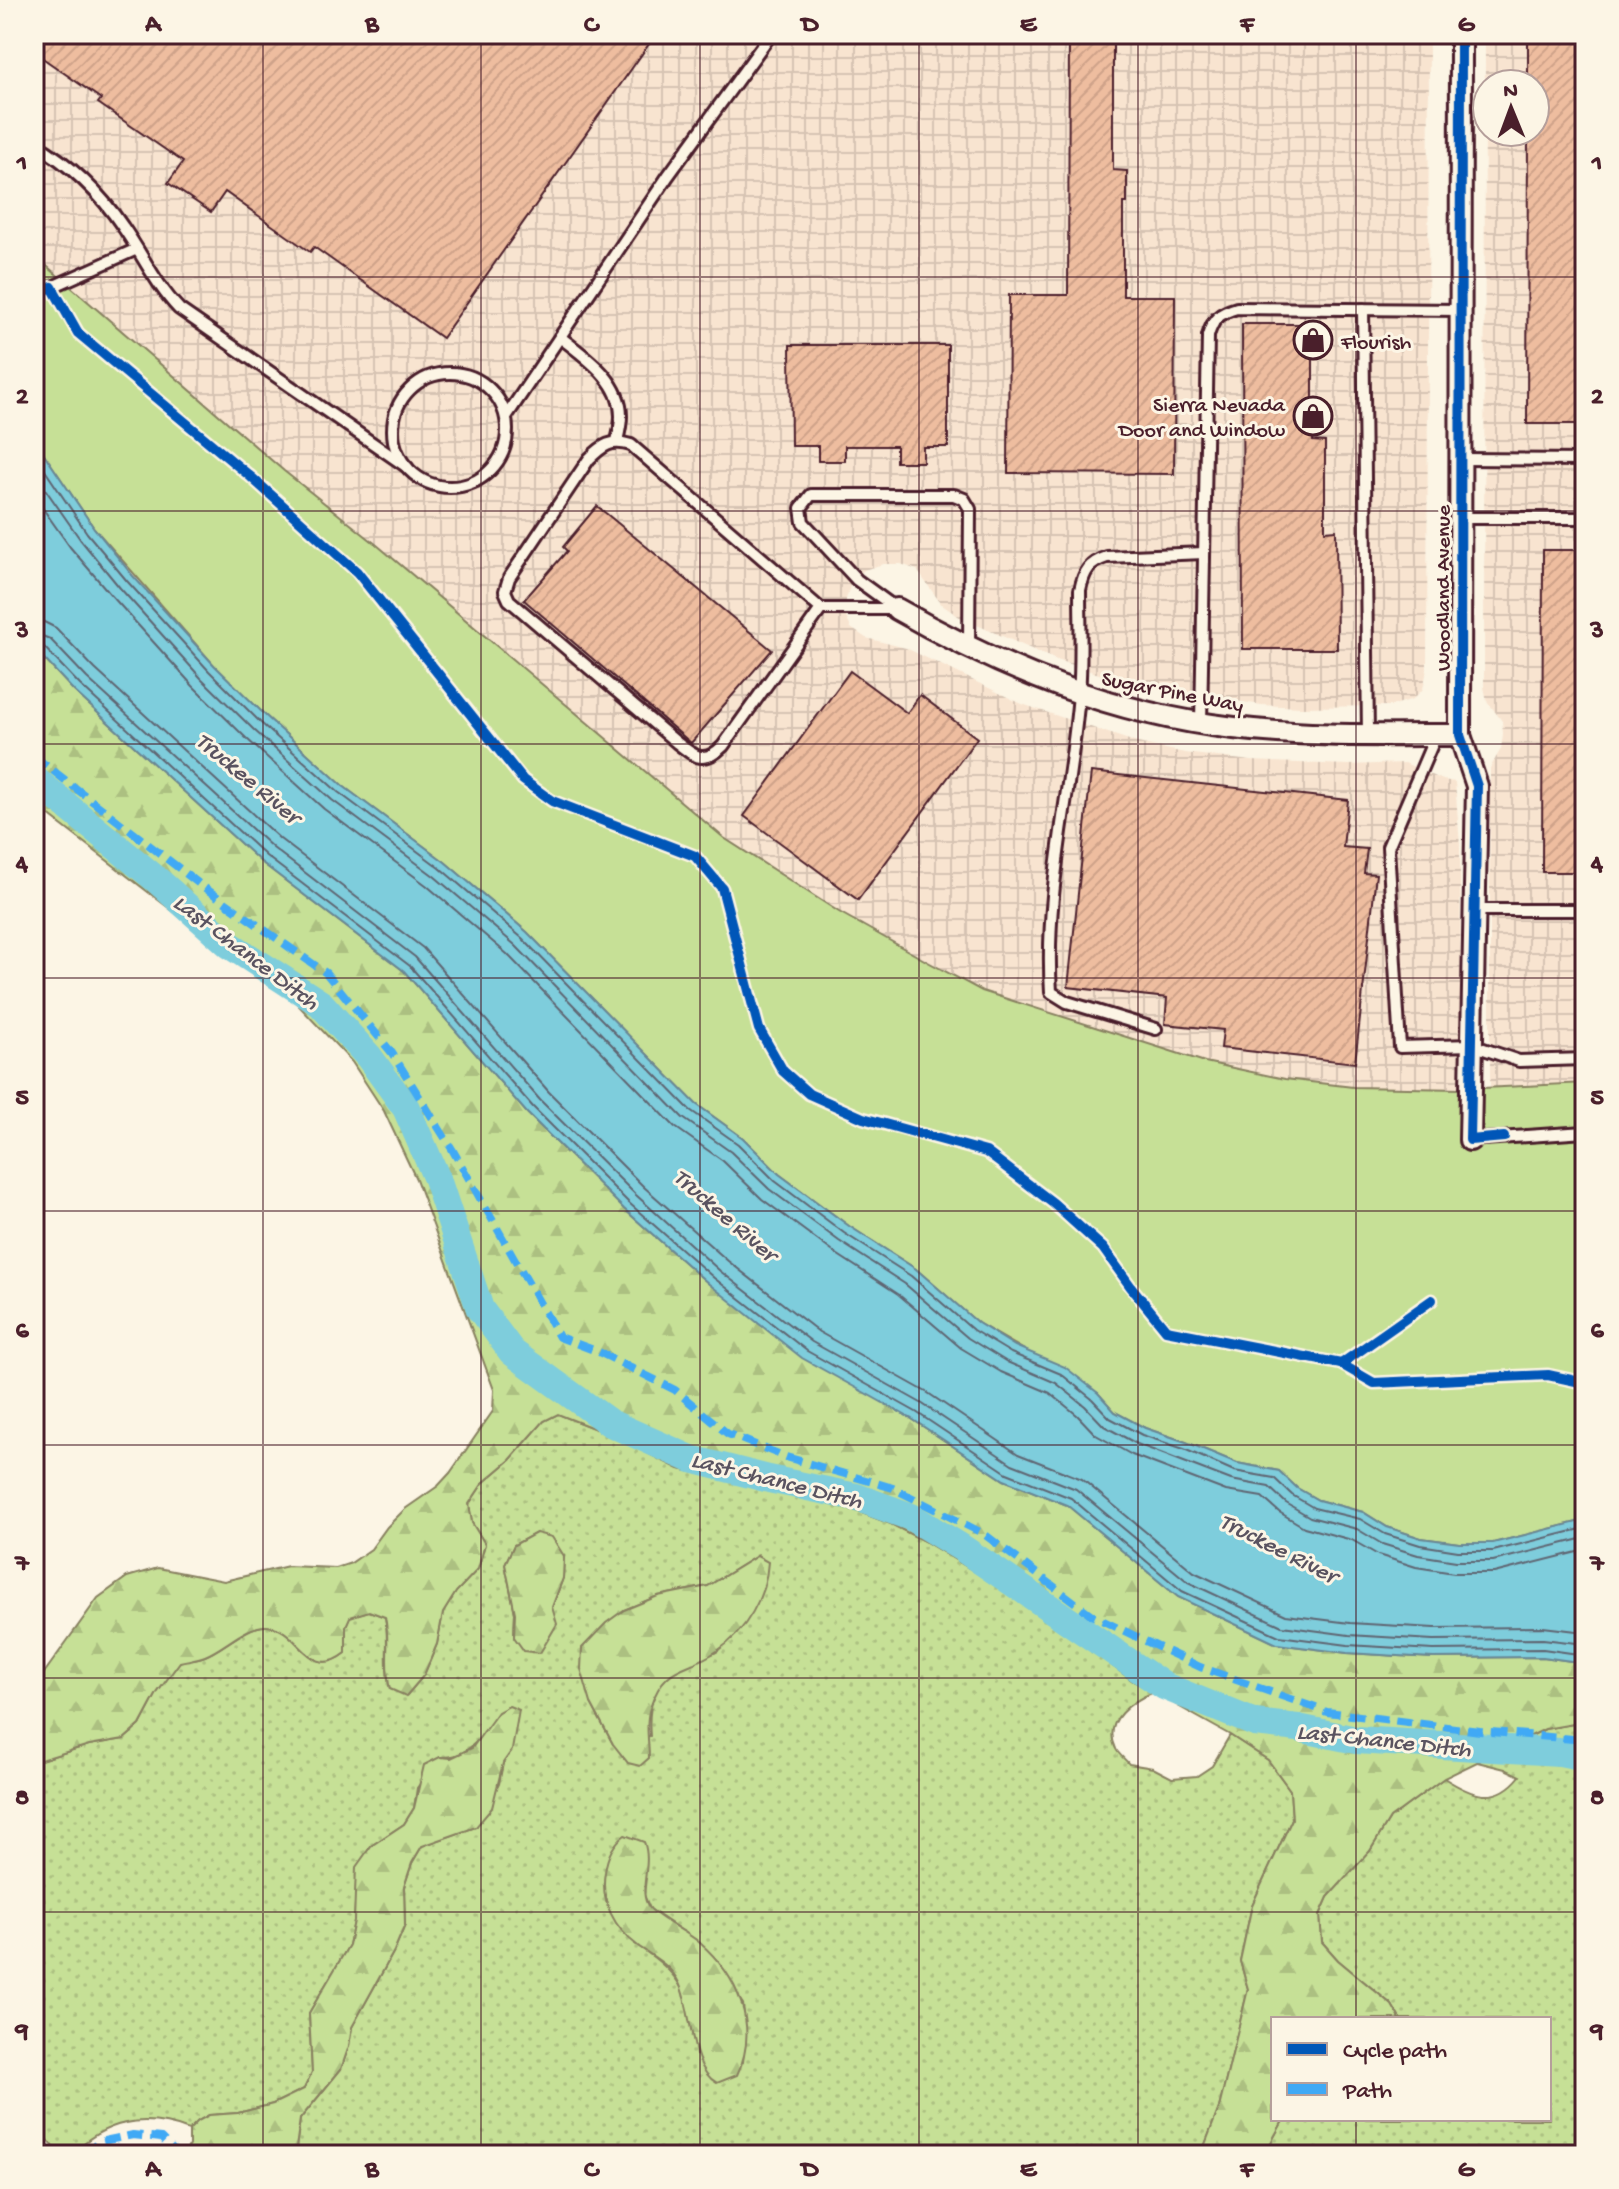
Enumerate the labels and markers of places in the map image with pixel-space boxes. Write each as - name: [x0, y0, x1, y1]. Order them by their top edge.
- shop icon: Flourish: [1292, 319, 1334, 361]
- place label: Flourish: [1340, 331, 1412, 357]
- place label: Sierra Nevada Door and Window: [1117, 394, 1286, 445]
- shop icon: Sierra Nevada Door and Window: [1292, 395, 1334, 437]

